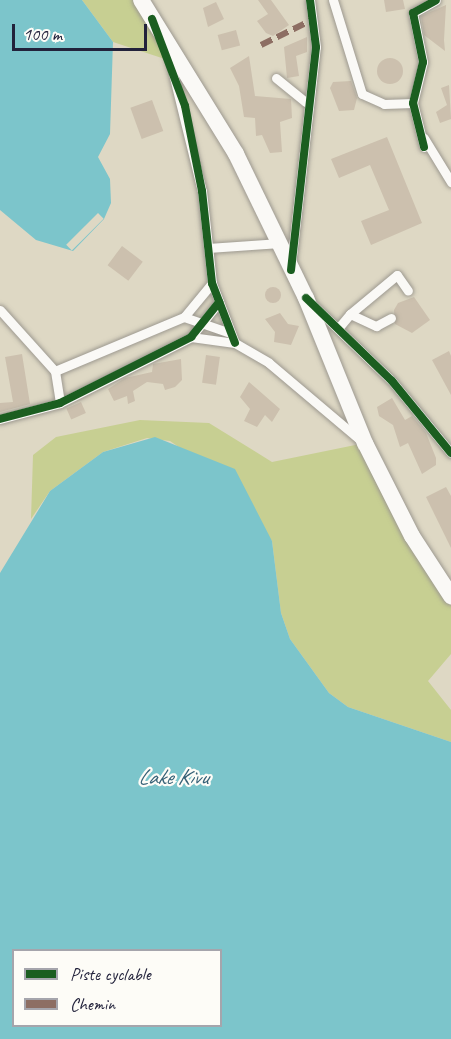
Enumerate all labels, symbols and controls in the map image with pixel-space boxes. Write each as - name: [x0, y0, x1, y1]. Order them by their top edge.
- scale bar: [15, 12, 150, 50]
- text: 100 m: [23, 23, 62, 45]
- water label: Lake Kivu: [138, 765, 208, 791]
- legend: [12, 949, 222, 1027]
- text: Piste cyclable: [70, 963, 151, 985]
- text: Chemin: [70, 993, 115, 1015]

